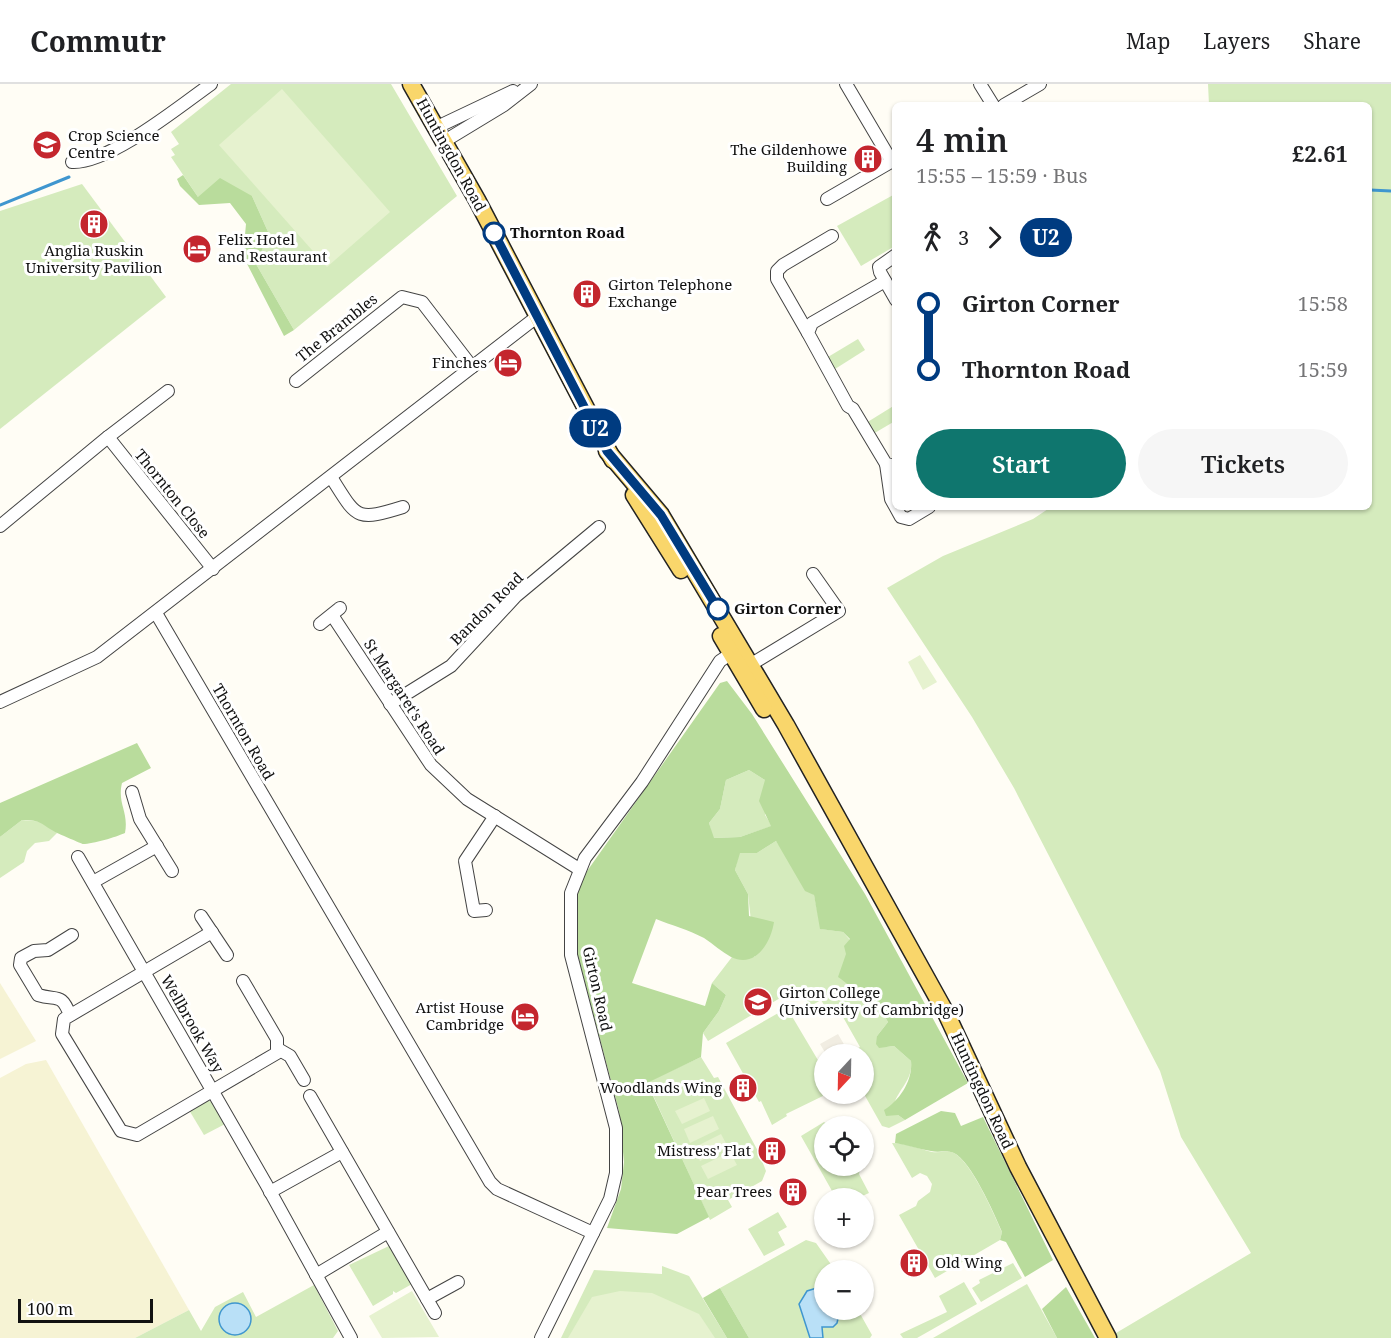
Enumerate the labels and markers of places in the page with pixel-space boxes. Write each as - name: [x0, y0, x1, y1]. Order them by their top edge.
- place label: Crop Science Centre: [68, 125, 160, 162]
- school or university icon: Crop Science Centre: [31, 129, 63, 161]
- place label: The Gildenhowe Building: [730, 139, 847, 176]
- building icon: The Gildenhowe Building: [852, 143, 884, 175]
- building icon: Anglia Ruskin University Pavilion: [78, 208, 110, 240]
- marker: Thornton Road: [483, 222, 505, 244]
- place label: Thornton Road: [510, 222, 625, 242]
- place label: Felix Hotel and Restaurant: [218, 229, 327, 266]
- hotel icon: Felix Hotel and Restaurant: [181, 233, 213, 265]
- place label: Anglia Ruskin University Pavilion: [26, 240, 163, 277]
- place label: Girton Telephone Exchange: [608, 274, 732, 311]
- building icon: Girton Telephone Exchange: [571, 278, 603, 310]
- hotel icon: Finches: [492, 347, 524, 379]
- place label: Finches: [432, 352, 487, 372]
- marker: Girton Corner: [707, 598, 729, 620]
- place label: Girton Corner: [734, 598, 842, 618]
- place label: Girton College (University of Cambridge): [779, 982, 964, 1019]
- school or university icon: Girton College (University of Cambridge): [742, 986, 774, 1018]
- place label: Artist House Cambridge: [415, 997, 504, 1034]
- hotel icon: Artist House Cambridge: [509, 1001, 541, 1033]
- building icon: Woodlands Wing: [727, 1072, 759, 1104]
- place label: Woodlands Wing: [600, 1077, 722, 1097]
- building icon: Mistress' Flat: [756, 1135, 788, 1167]
- place label: Mistress' Flat: [657, 1140, 751, 1160]
- building icon: Pear Trees: [777, 1176, 809, 1208]
- place label: Pear Trees: [696, 1181, 772, 1201]
- building icon: Old Wing: [898, 1247, 930, 1279]
- place label: Old Wing: [935, 1252, 1002, 1272]

